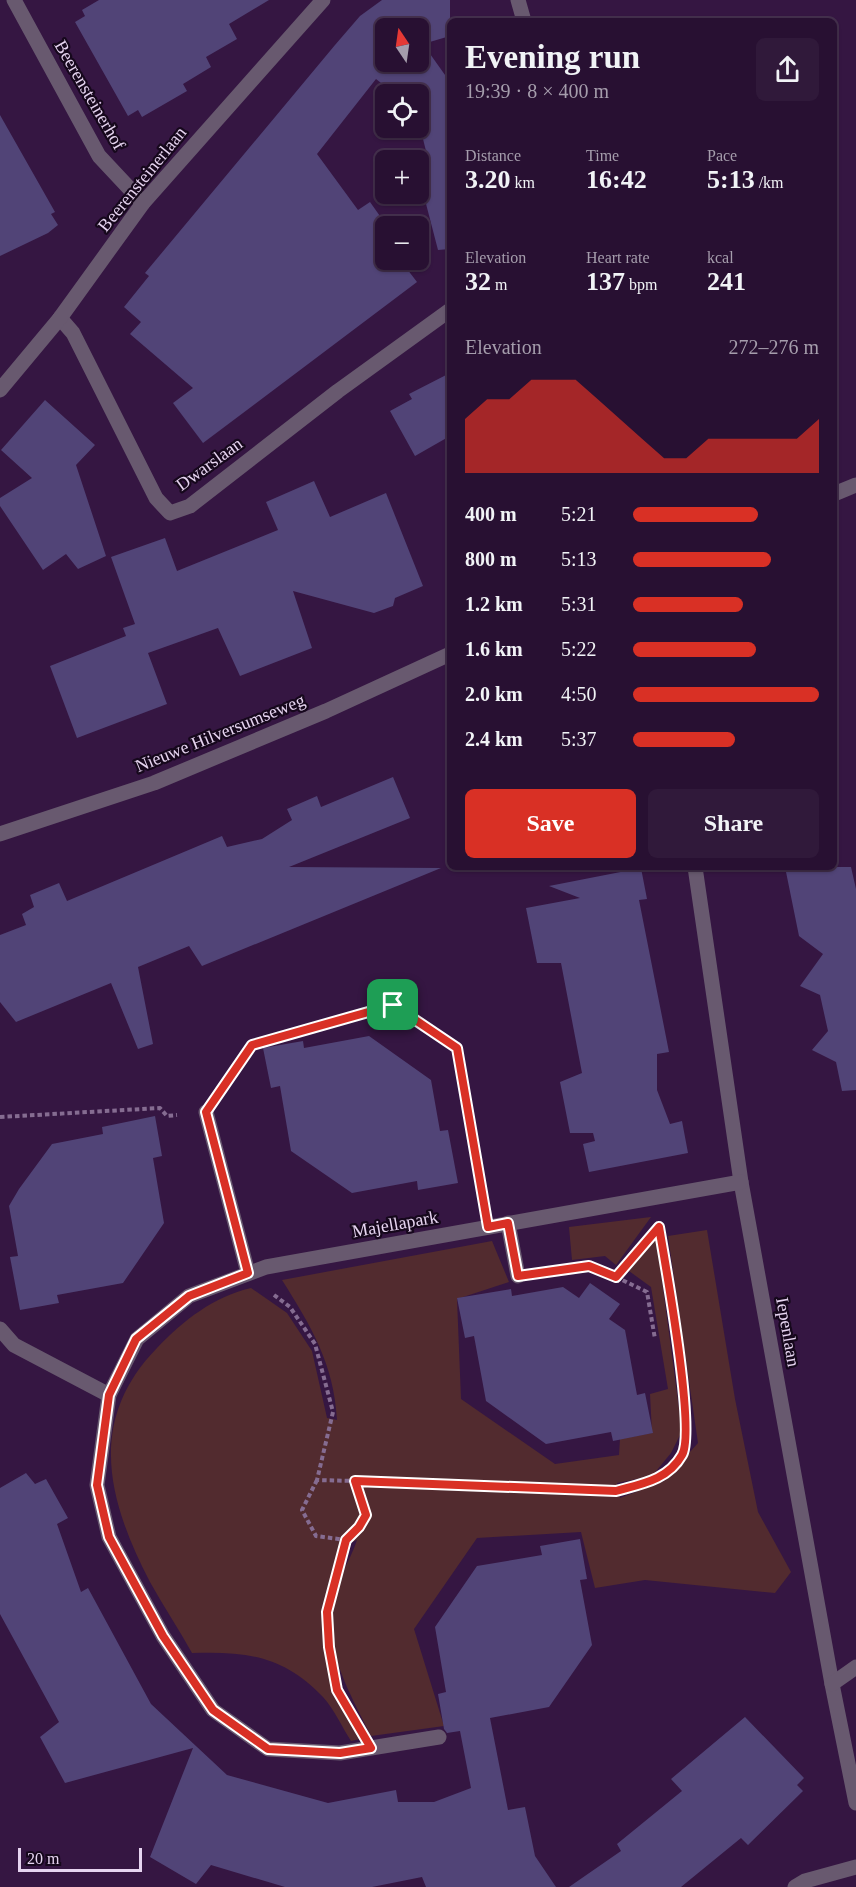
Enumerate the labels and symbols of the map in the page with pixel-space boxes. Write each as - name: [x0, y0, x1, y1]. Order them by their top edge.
- north arrow: [375, 18, 429, 72]
- street label: Beerensteinerhof: [51, 37, 129, 153]
- street label: Beerensteinerlaan: [94, 123, 190, 235]
- street label: Dwarslaan: [172, 433, 246, 495]
- street label: Nieuwe Hilversumseweg: [132, 690, 308, 776]
- pin: [367, 979, 418, 1030]
- street label: Majellapark: [350, 1207, 440, 1241]
- street label: Iepenlaan: [772, 1296, 804, 1368]
- scale bar: [18, 1845, 142, 1872]

